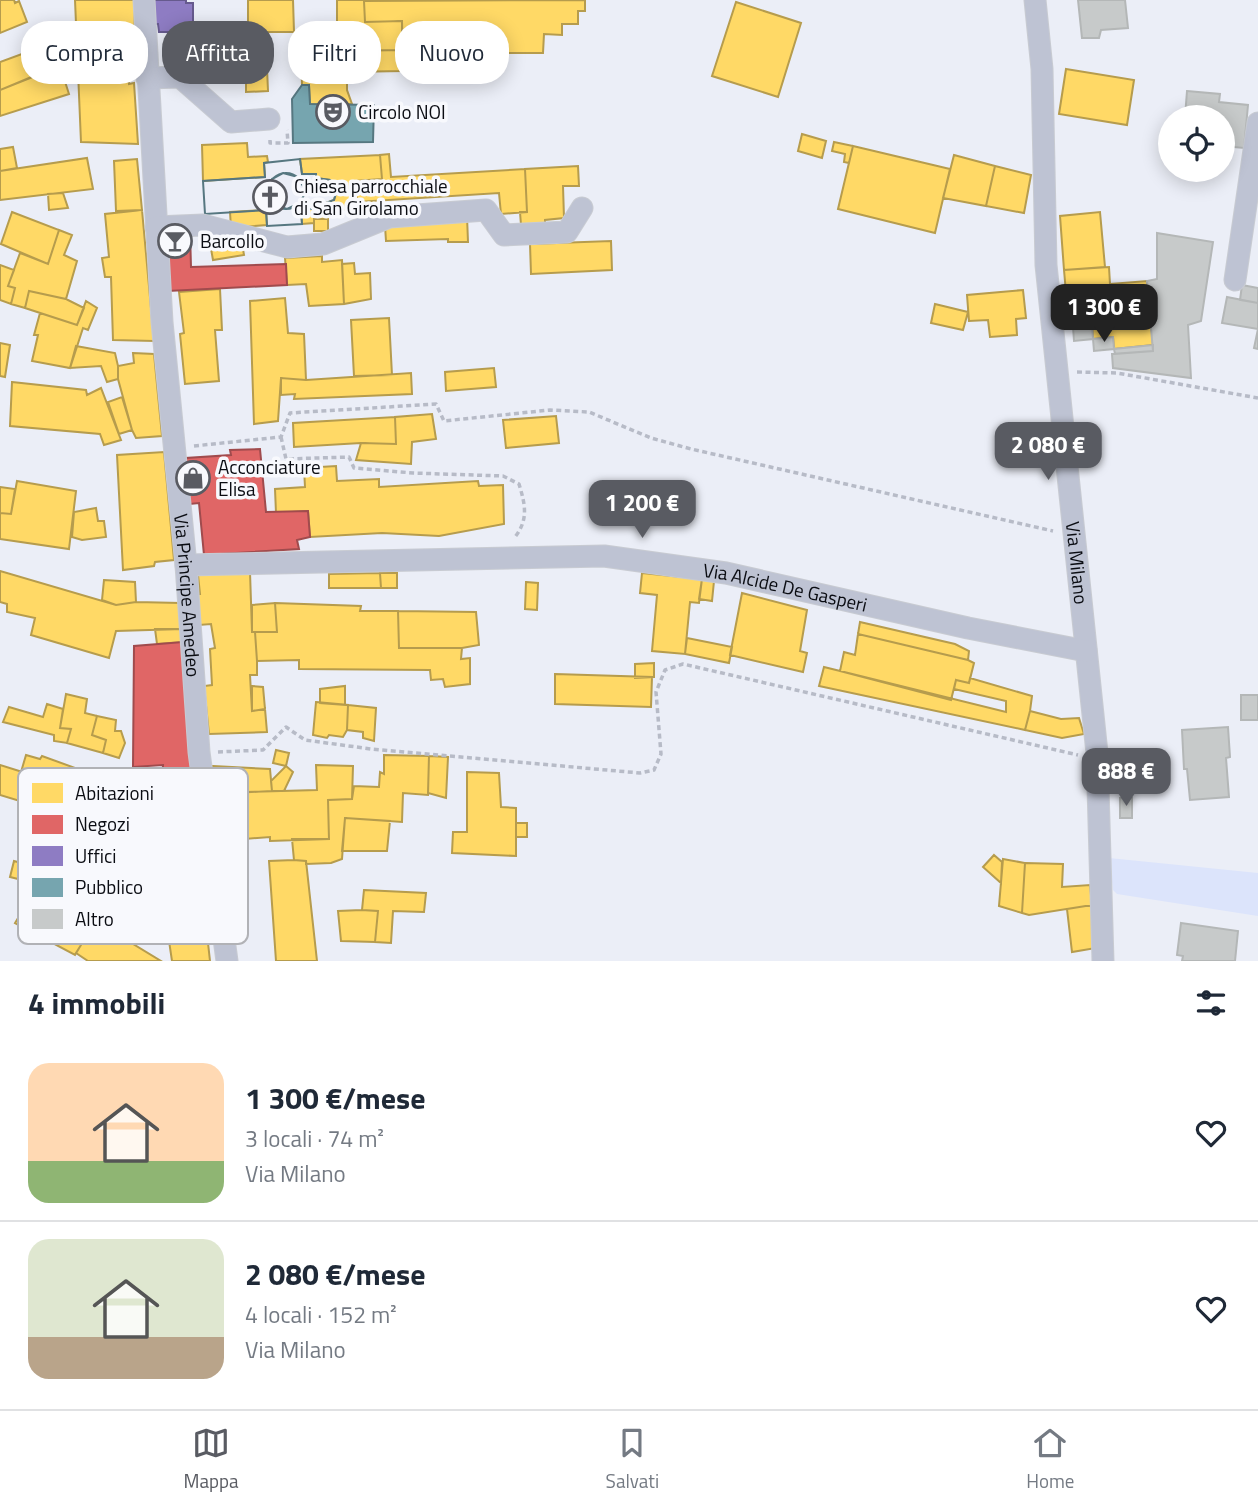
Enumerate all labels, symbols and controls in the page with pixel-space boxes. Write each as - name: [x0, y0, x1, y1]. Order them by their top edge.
- chip: Compra: [21, 21, 148, 84]
- chip: Affitta: [162, 21, 274, 84]
- chip: Filtri: [288, 21, 381, 84]
- chip: Nuovo: [395, 21, 509, 84]
- theatre icon: Circolo NOI: [314, 93, 352, 131]
- place label: Circolo NOI: [358, 97, 446, 126]
- map controls: [1158, 105, 1235, 182]
- button: locate: [1158, 105, 1235, 182]
- place label: Chiesa parrocchiale di San Girolamo: [294, 171, 448, 222]
- church icon: Chiesa parrocchiale di San Girolamo: [251, 178, 289, 216]
- bar icon: Barcollo: [156, 222, 194, 260]
- place label: Barcollo: [200, 226, 265, 255]
- pin: 1 300 €: [1039, 284, 1169, 344]
- text: 1 300 €: [1067, 289, 1141, 324]
- pin: 2 080 €: [983, 422, 1113, 482]
- text: 2 080 €: [1011, 427, 1085, 462]
- place label: Acconciature Elisa: [218, 452, 321, 503]
- shop icon: Acconciature Elisa: [174, 459, 212, 497]
- pin: 1 200 €: [577, 480, 707, 540]
- text: 1 200 €: [605, 485, 679, 520]
- street label: Via Principe Amedeo: [167, 512, 209, 678]
- street label: Via Milano: [1059, 520, 1096, 606]
- street label: Via Alcide De Gasperi: [701, 555, 870, 619]
- pin: 888 €: [1077, 748, 1175, 808]
- text: 888 €: [1098, 753, 1154, 788]
- legend: [18, 768, 248, 944]
- text: Abitazioni: [75, 778, 154, 807]
- text: Negozi: [75, 809, 130, 838]
- text: Uffici: [75, 841, 116, 870]
- text: Pubblico: [75, 872, 143, 901]
- text: Altro: [75, 904, 114, 933]
- text: 4 immobili: [28, 980, 165, 1026]
- icon: filters: [1192, 984, 1230, 1022]
- text: 1 300 €/mese: [245, 1075, 425, 1121]
- icon: home: [84, 1091, 168, 1175]
- icon: heart: [1192, 1114, 1230, 1152]
- text: 3 locali · 74 m²: [245, 1121, 384, 1156]
- text: Via Milano: [245, 1156, 346, 1191]
- text: 2 080 €/mese: [245, 1251, 425, 1297]
- icon: home: [84, 1267, 168, 1351]
- icon: heart: [1192, 1290, 1230, 1328]
- text: 4 locali · 152 m²: [245, 1297, 397, 1332]
- text: Via Milano: [245, 1332, 346, 1367]
- tab: Mappa: [184, 1424, 239, 1495]
- tab: Salvati: [606, 1424, 659, 1495]
- tab: Home: [1026, 1424, 1074, 1495]

